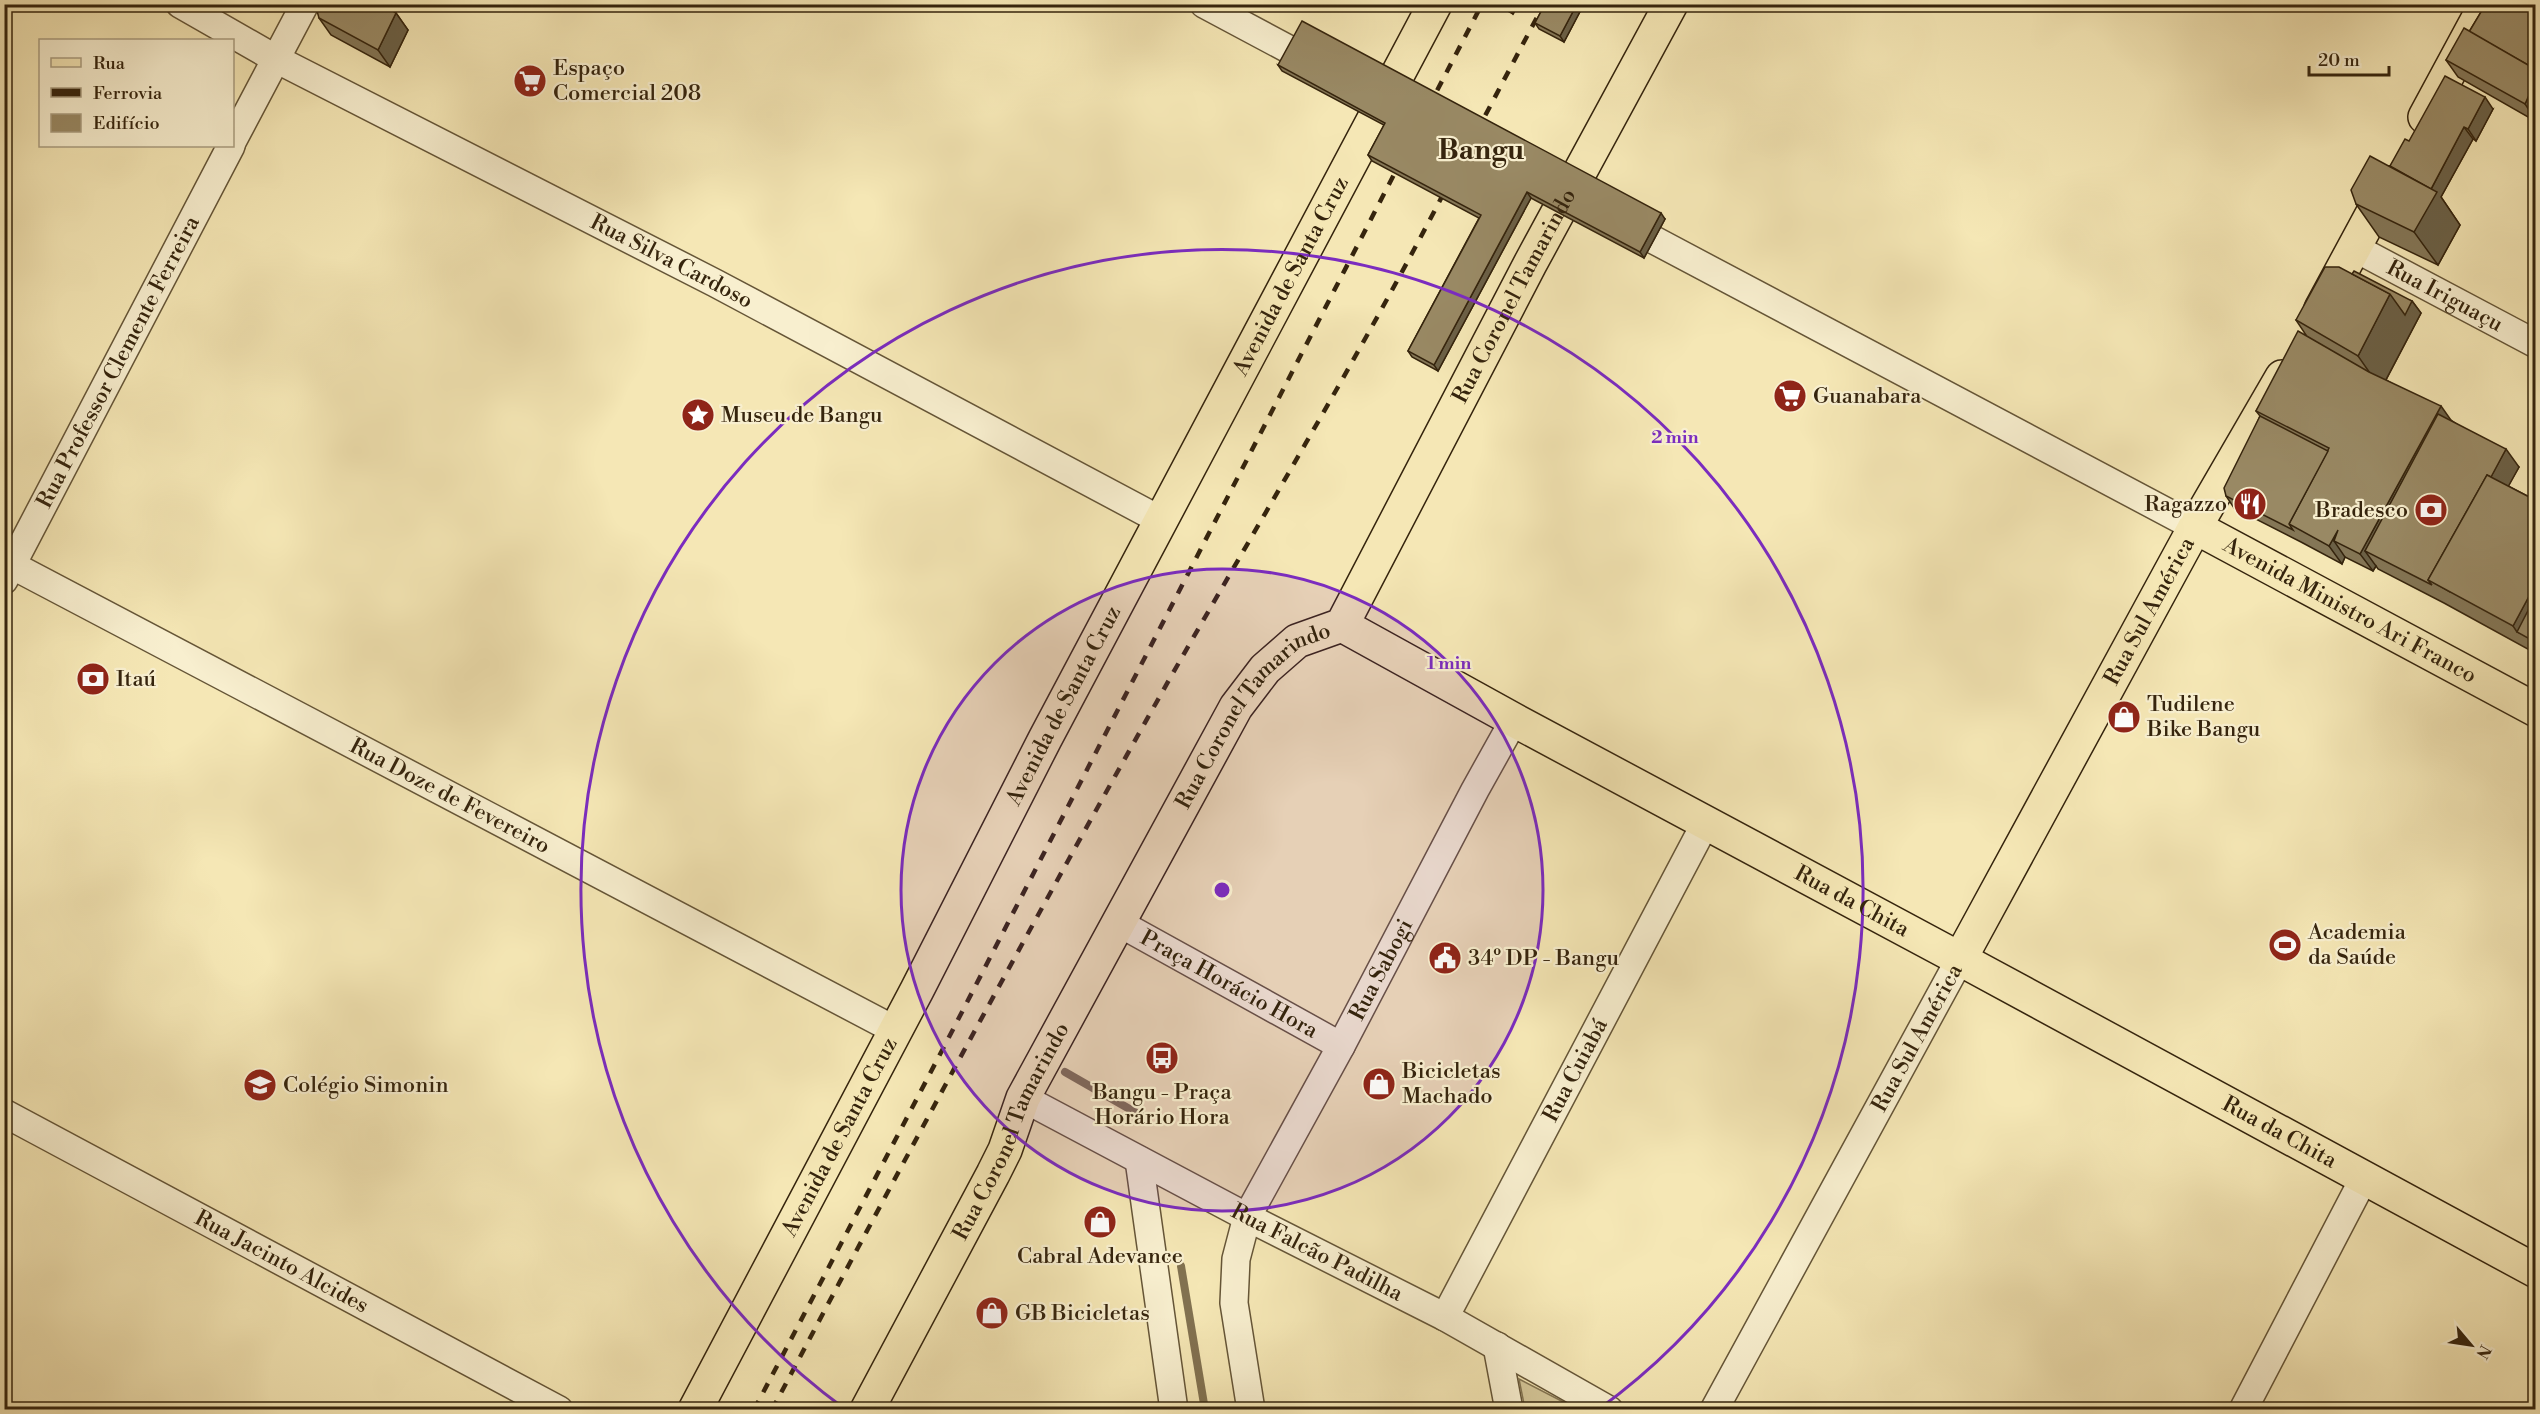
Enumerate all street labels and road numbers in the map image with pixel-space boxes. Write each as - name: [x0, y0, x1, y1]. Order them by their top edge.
- street label: Avenida de Santa Cruz: [1226, 172, 1355, 381]
- street label: Rua Coronel Tamarindo: [1446, 184, 1582, 408]
- street label: Rua Silva Cardoso: [586, 208, 758, 314]
- street label: Rua Professor Clemente Ferreira: [30, 211, 206, 513]
- street label: Rua Iriguaçu: [2382, 254, 2508, 338]
- street label: Avenida Ministro Ari Franco: [2218, 531, 2481, 689]
- street label: Rua Sul América: [2098, 532, 2201, 690]
- street label: Avenida de Santa Cruz: [1000, 601, 1127, 811]
- street label: Rua Coronel Tamarindo: [1170, 617, 1334, 814]
- street label: Rua Doze de Fevereiro: [345, 732, 555, 860]
- street label: Rua da Chita: [1790, 859, 1915, 943]
- street label: Rua Sabogi: [1343, 914, 1419, 1025]
- street label: Praça Horácio Hora: [1136, 924, 1323, 1044]
- street label: Rua Sul América: [1866, 958, 1969, 1117]
- street label: Rua Cuiabá: [1537, 1013, 1614, 1127]
- street label: Rua Coronel Tamarindo: [947, 1018, 1075, 1245]
- street label: Avenida de Santa Cruz: [775, 1033, 903, 1242]
- street label: Rua da Chita: [2218, 1090, 2342, 1174]
- street label: Rua Falcão Padilha: [1226, 1198, 1408, 1307]
- street label: Rua Jacinto Alcides: [190, 1204, 373, 1319]

